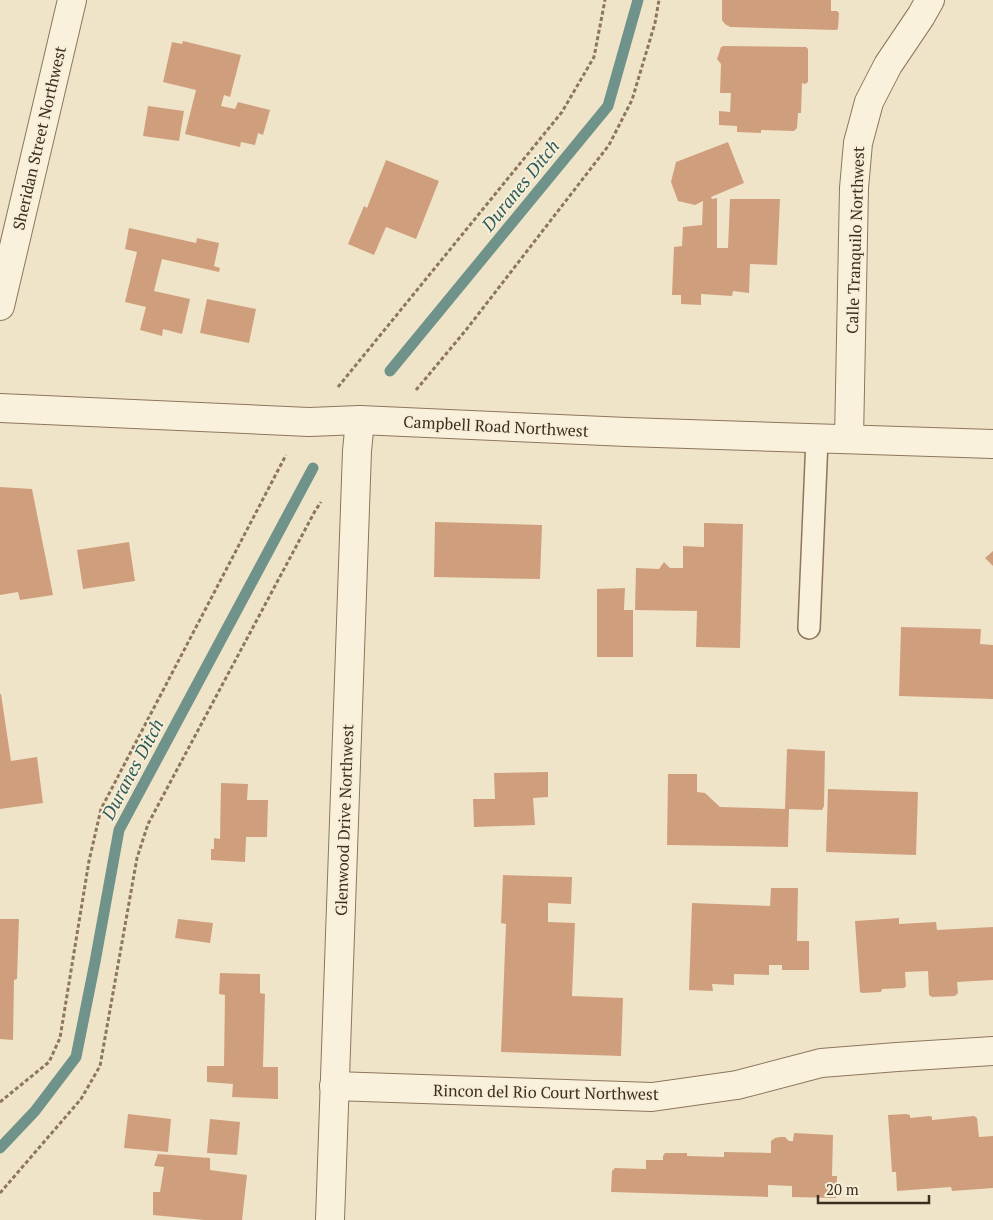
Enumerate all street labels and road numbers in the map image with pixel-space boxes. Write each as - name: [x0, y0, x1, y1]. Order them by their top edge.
- street label: Sheridan Street Northwest: [7, 44, 71, 232]
- street label: Calle Tranquilo Northwest: [841, 146, 869, 334]
- street label: Campbell Road Northwest: [403, 410, 589, 442]
- street label: Glenwood Drive Northwest: [330, 724, 358, 916]
- street label: Rincon del Rio Court Northwest: [433, 1079, 659, 1105]

